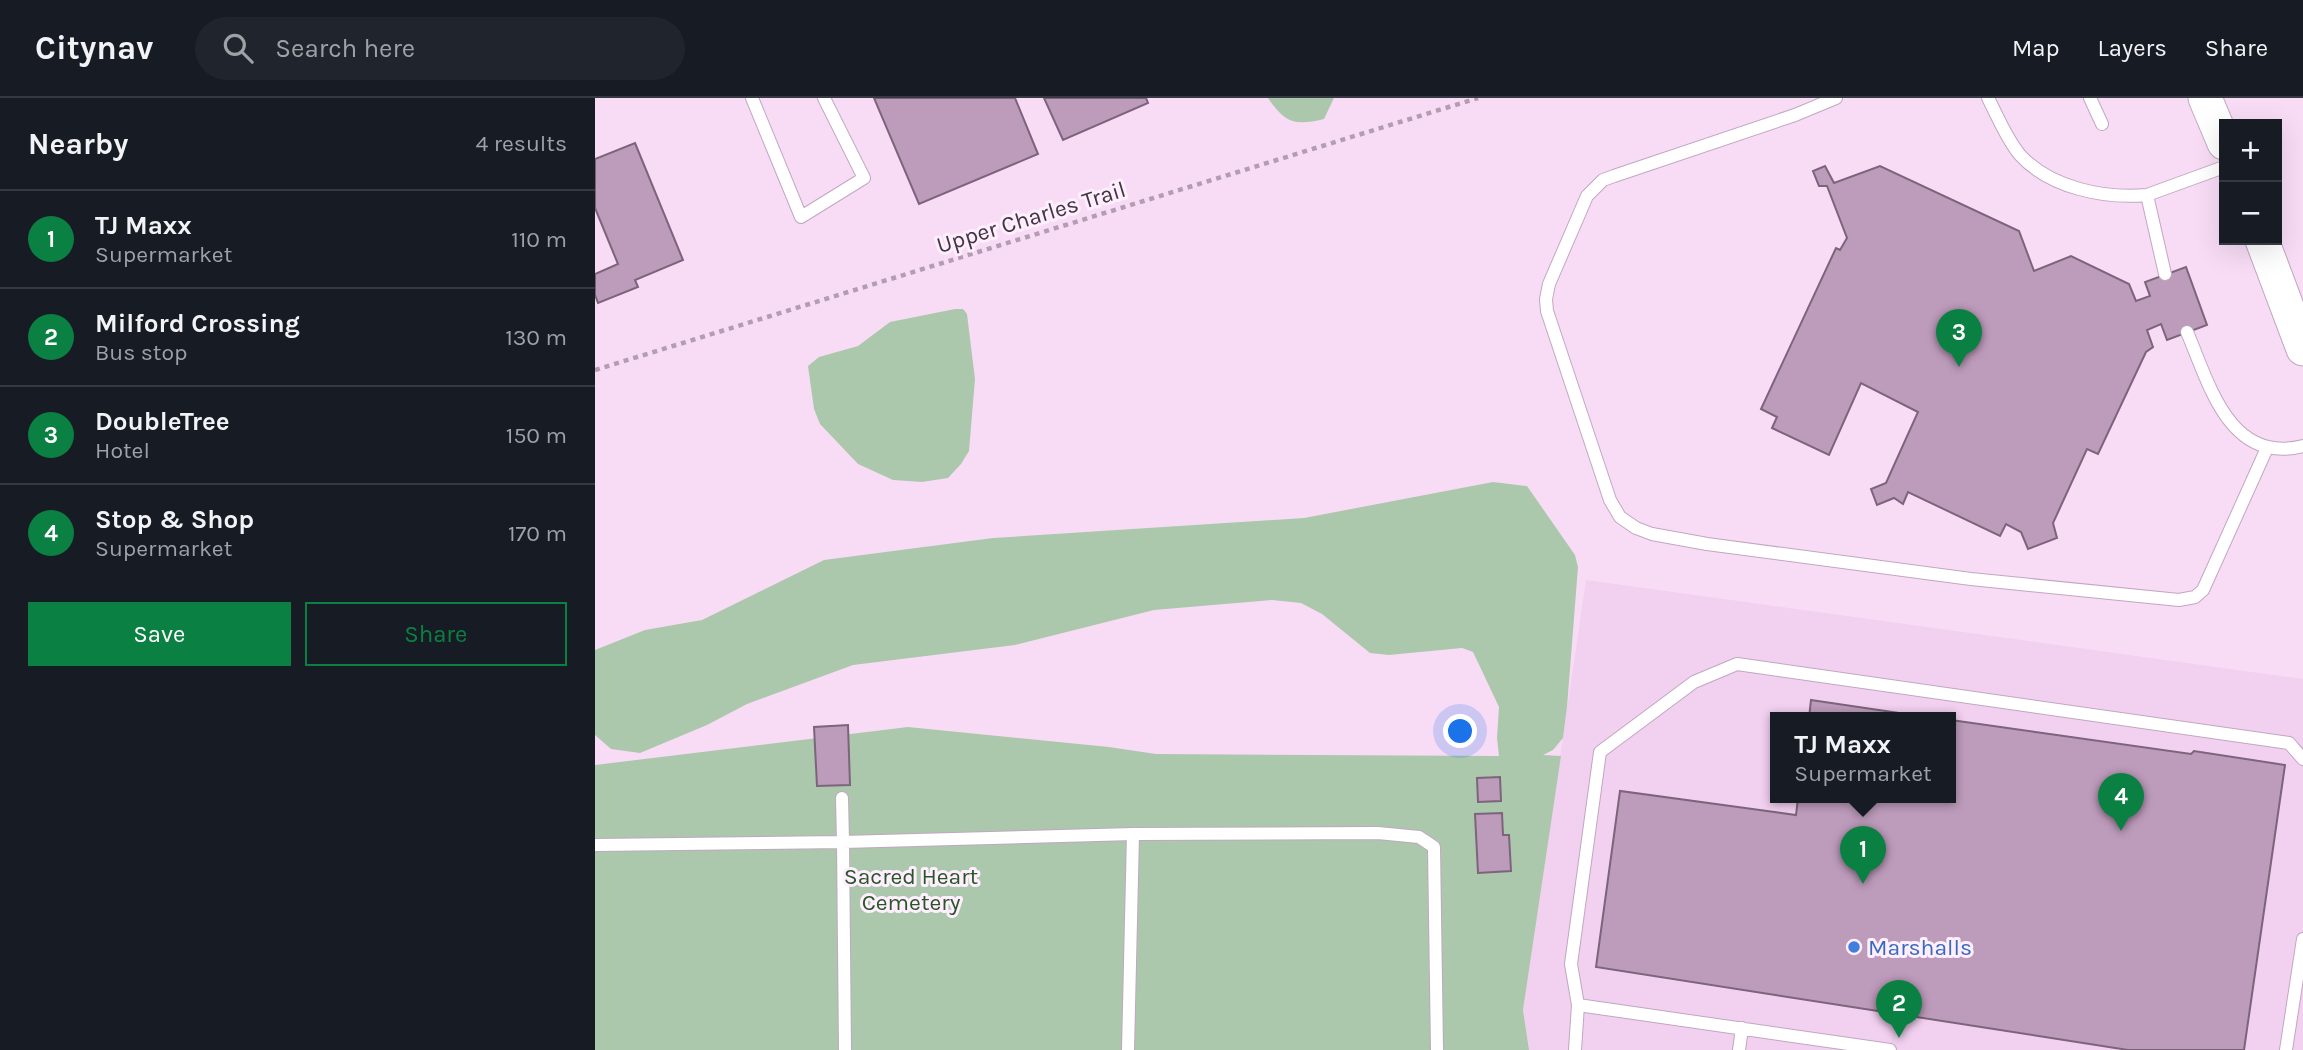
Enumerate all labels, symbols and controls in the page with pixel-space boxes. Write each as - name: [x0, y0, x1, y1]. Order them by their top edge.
- search box: [195, 17, 685, 80]
- text: Citynav: [35, 29, 153, 67]
- icon: search: [219, 29, 257, 67]
- text: Search here: [275, 33, 415, 64]
- text: Map: [2012, 34, 2060, 62]
- text: Layers: [2098, 34, 2167, 62]
- text: Share: [2205, 34, 2268, 62]
- map controls: [2219, 119, 2282, 245]
- button: +: [2219, 119, 2282, 182]
- text: Nearby: [28, 126, 128, 162]
- text: 4 results: [475, 130, 567, 157]
- street label: Upper Charles Trail: [933, 176, 1129, 259]
- button: −: [2219, 182, 2282, 245]
- text: TJ Maxx: [95, 210, 192, 241]
- text: 1: [47, 226, 55, 253]
- text: 110 m: [511, 226, 567, 253]
- text: Supermarket: [95, 241, 232, 268]
- text: Milford Crossing: [95, 308, 300, 339]
- pin: 3: [1936, 309, 1982, 367]
- text: 2: [44, 324, 58, 351]
- text: 130 m: [505, 324, 567, 351]
- text: Bus stop: [95, 339, 188, 366]
- text: DoubleTree: [95, 406, 229, 437]
- text: 3: [44, 422, 58, 449]
- text: 150 m: [506, 422, 567, 449]
- text: Hotel: [95, 437, 150, 464]
- text: Stop & Shop: [95, 504, 254, 535]
- text: 4: [44, 520, 58, 547]
- text: 170 m: [508, 520, 567, 547]
- text: Supermarket: [95, 535, 232, 562]
- button: Save: [28, 602, 291, 666]
- button: Share: [305, 602, 567, 666]
- popup: [1770, 712, 1956, 803]
- your location: [1443, 714, 1477, 748]
- text: TJ Maxx: [1794, 729, 1891, 760]
- text: Supermarket: [1794, 760, 1932, 787]
- pin: 4: [2098, 773, 2144, 831]
- pin: 1: [1840, 826, 1886, 884]
- park label: Sacred Heart Cemetery: [844, 863, 979, 916]
- place label: Marshalls: [1868, 934, 1972, 961]
- marker: Marshalls: [1846, 939, 1862, 955]
- pin: 2: [1876, 980, 1922, 1038]

